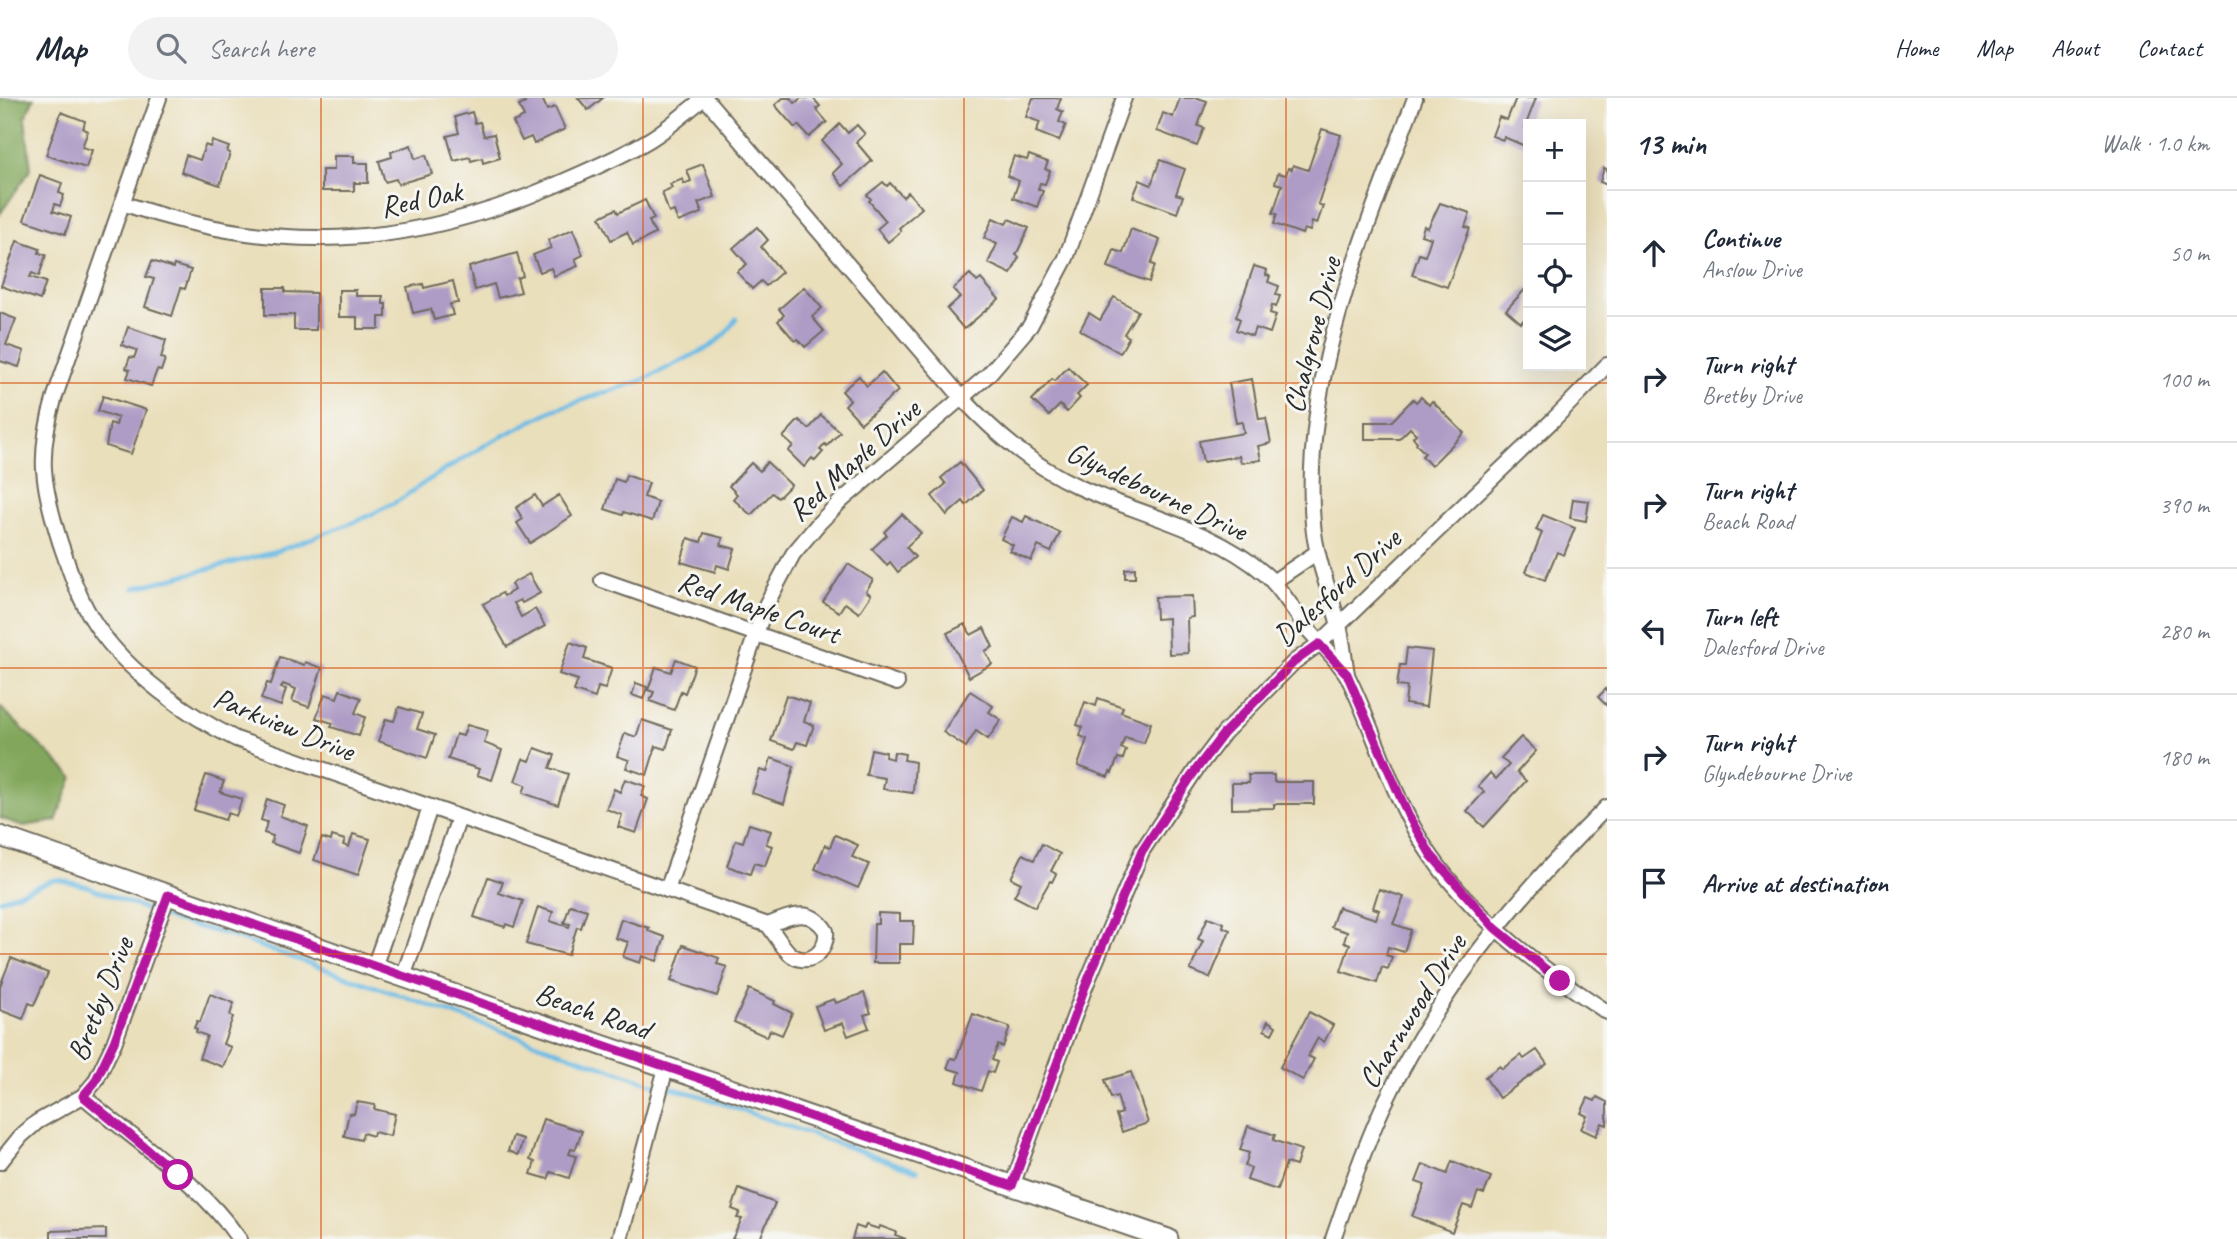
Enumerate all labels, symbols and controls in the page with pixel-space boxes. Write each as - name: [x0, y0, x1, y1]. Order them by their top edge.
- search box: [128, 17, 618, 80]
- text: Map: [35, 27, 86, 69]
- icon: search: [152, 29, 190, 67]
- text: Search here: [208, 32, 314, 65]
- text: Home: [1895, 33, 1938, 63]
- text: Map: [1976, 33, 2013, 63]
- text: About: [2051, 33, 2099, 63]
- text: Contact: [2137, 33, 2202, 63]
- map controls: [1523, 119, 1586, 371]
- button: +: [1523, 119, 1586, 182]
- text: 13 min: [1635, 125, 1706, 163]
- text: Walk · 1.0 km: [2101, 129, 2209, 158]
- street label: Red Oak: [377, 171, 467, 226]
- button: −: [1523, 182, 1586, 245]
- text: Continue: [1702, 222, 1780, 255]
- icon: ahead: [1635, 234, 1673, 272]
- text: 50 m: [2170, 239, 2209, 268]
- button: locate: [1523, 245, 1586, 308]
- street label: Chalgrove Drive: [1274, 251, 1350, 417]
- text: Anslow Drive: [1702, 255, 1802, 284]
- button: layers: [1523, 308, 1586, 371]
- text: Turn right: [1702, 348, 1793, 381]
- icon: right: [1635, 360, 1673, 398]
- text: 100 m: [2160, 365, 2209, 394]
- text: Bretby Drive: [1702, 381, 1802, 410]
- street label: Red Maple Drive: [780, 389, 930, 529]
- street label: Glyndebourne Drive: [1061, 433, 1255, 550]
- text: Turn right: [1702, 474, 1793, 507]
- icon: right: [1635, 486, 1673, 524]
- text: 390 m: [2160, 491, 2209, 520]
- text: Beach Road: [1702, 507, 1794, 536]
- street label: Dalesford Drive: [1265, 518, 1410, 654]
- street label: Red Maple Court: [673, 562, 848, 653]
- text: Turn left: [1702, 600, 1777, 633]
- icon: left: [1635, 612, 1673, 650]
- text: 280 m: [2160, 617, 2209, 646]
- text: Dalesford Drive: [1702, 633, 1823, 662]
- street label: Parkview Drive: [208, 678, 362, 770]
- text: Turn right: [1702, 726, 1793, 759]
- icon: right: [1635, 738, 1673, 776]
- text: 180 m: [2160, 743, 2209, 772]
- text: Glyndebourne Drive: [1702, 759, 1851, 788]
- icon: arrive: [1635, 864, 1673, 902]
- text: Arrive at destination: [1702, 867, 1888, 900]
- street label: Charnwood Drive: [1350, 925, 1476, 1095]
- street label: Bretby Drive: [58, 930, 143, 1066]
- route end: [1544, 965, 1575, 996]
- street label: Beach Road: [530, 974, 660, 1050]
- route start: [162, 1159, 193, 1190]

